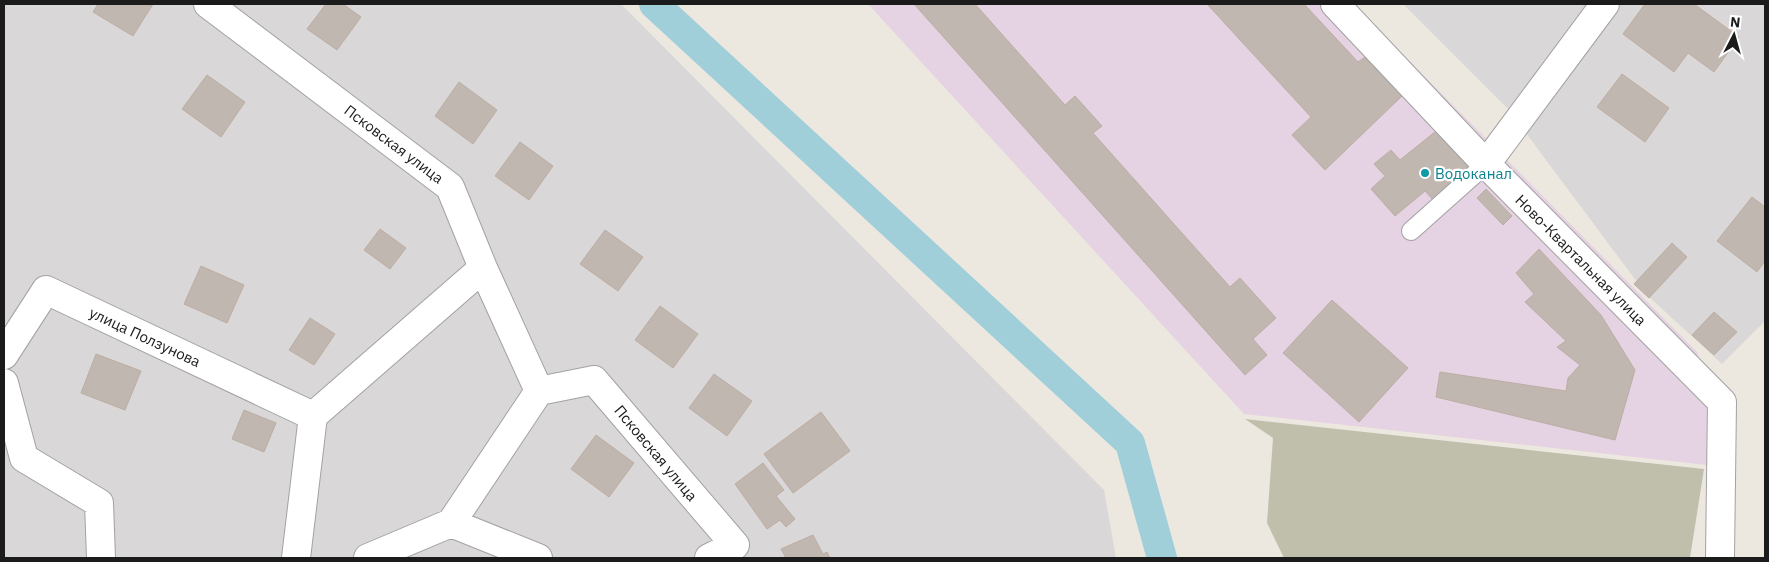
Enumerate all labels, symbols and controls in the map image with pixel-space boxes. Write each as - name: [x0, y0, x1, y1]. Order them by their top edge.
- north arrow: [1709, 10, 1759, 60]
- text: N: [1729, 13, 1741, 32]
- street label: Псковская улица: [341, 100, 447, 188]
- place label: Водоканал: [1435, 164, 1512, 183]
- marker: Водоканал: [1419, 167, 1431, 179]
- street label: Ново-Квартальная улица: [1511, 190, 1651, 330]
- street label: улица Ползунова: [86, 303, 204, 371]
- street label: Псковская улица: [610, 401, 702, 505]

